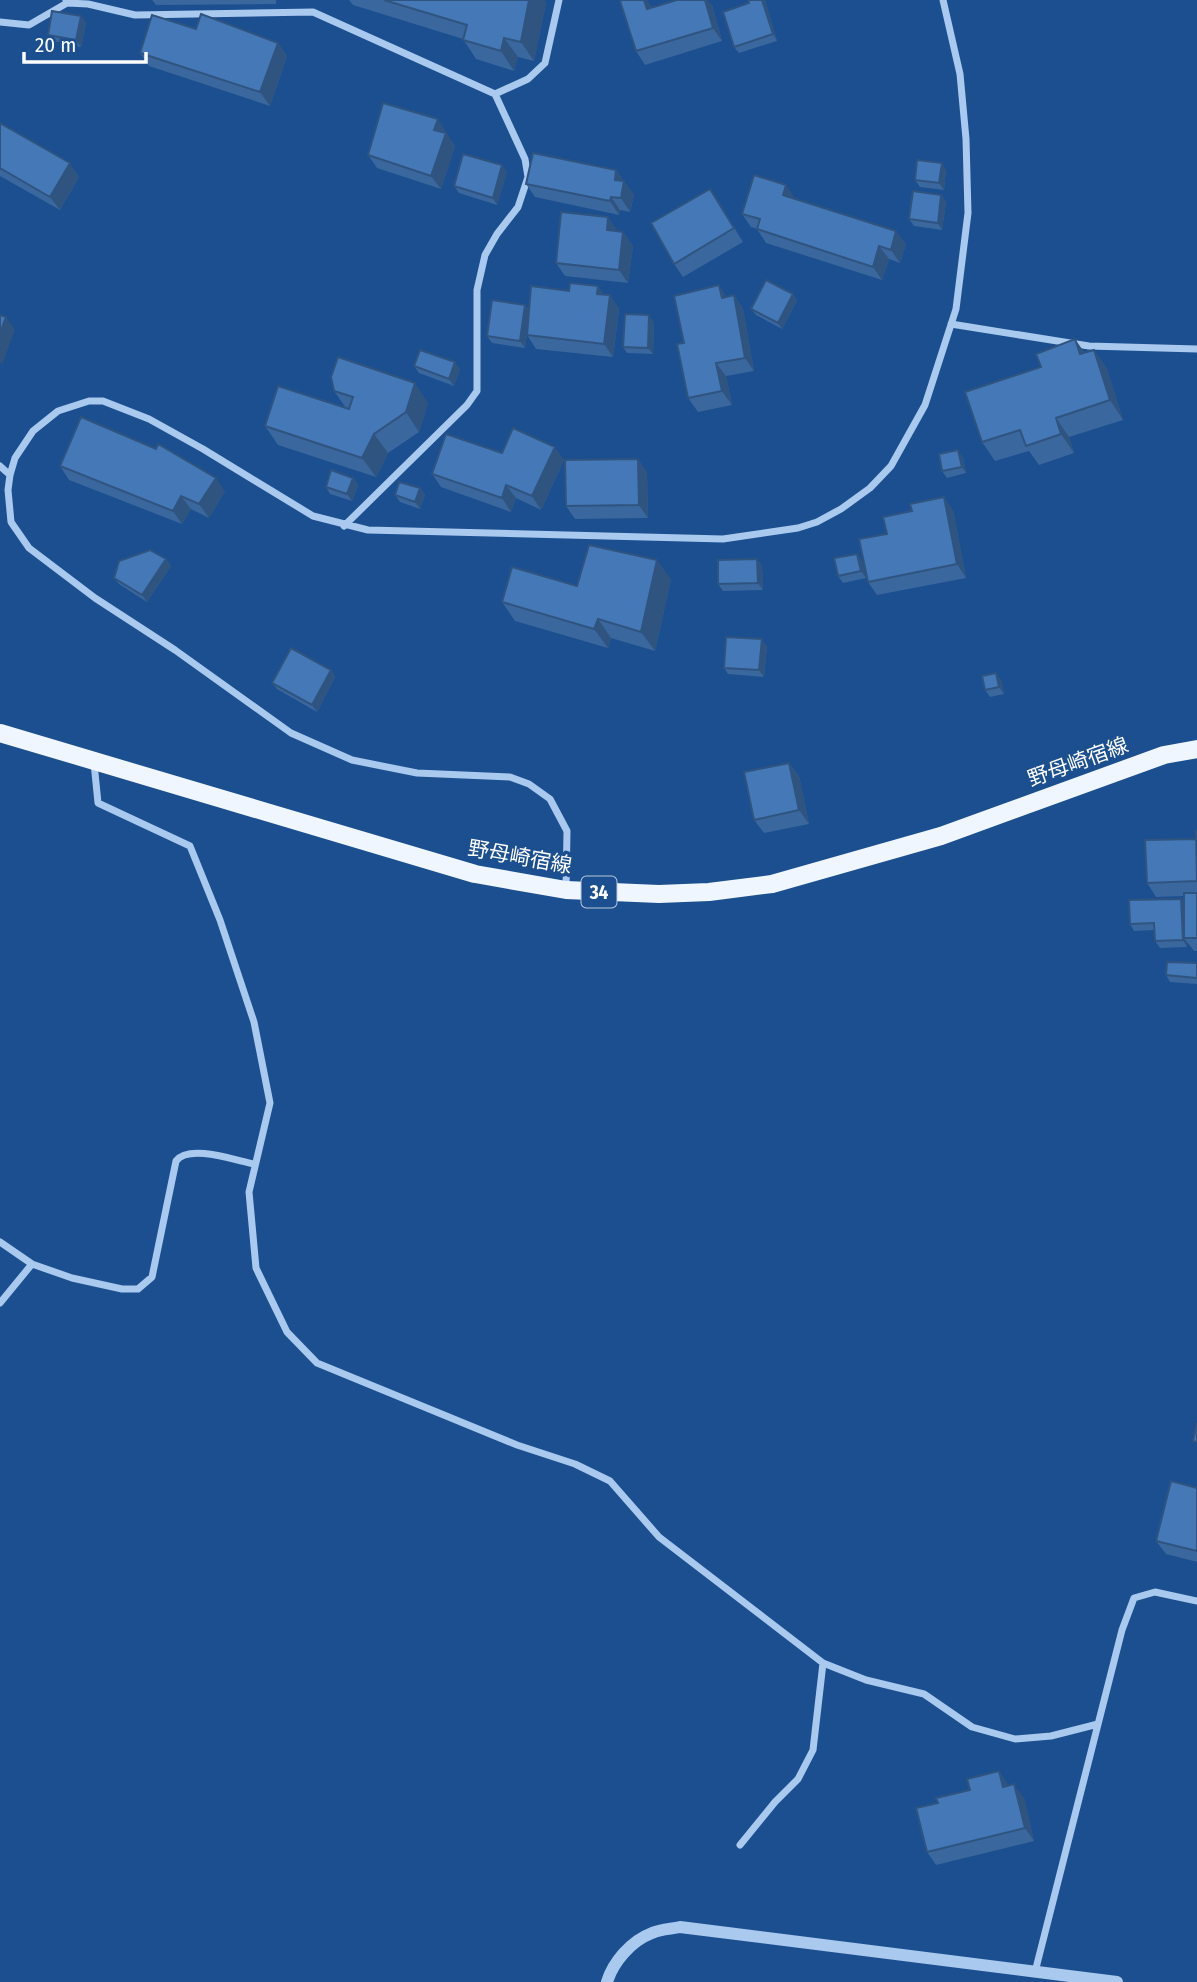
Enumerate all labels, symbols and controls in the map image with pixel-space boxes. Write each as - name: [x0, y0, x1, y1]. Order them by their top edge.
- scale bar: [24, 21, 147, 65]
- text: 20 m: [35, 32, 76, 58]
- street label: 野母崎宿線: [1024, 732, 1132, 792]
- street label: 野母崎宿線: [466, 835, 574, 879]
- road number: 34: [582, 876, 616, 908]

